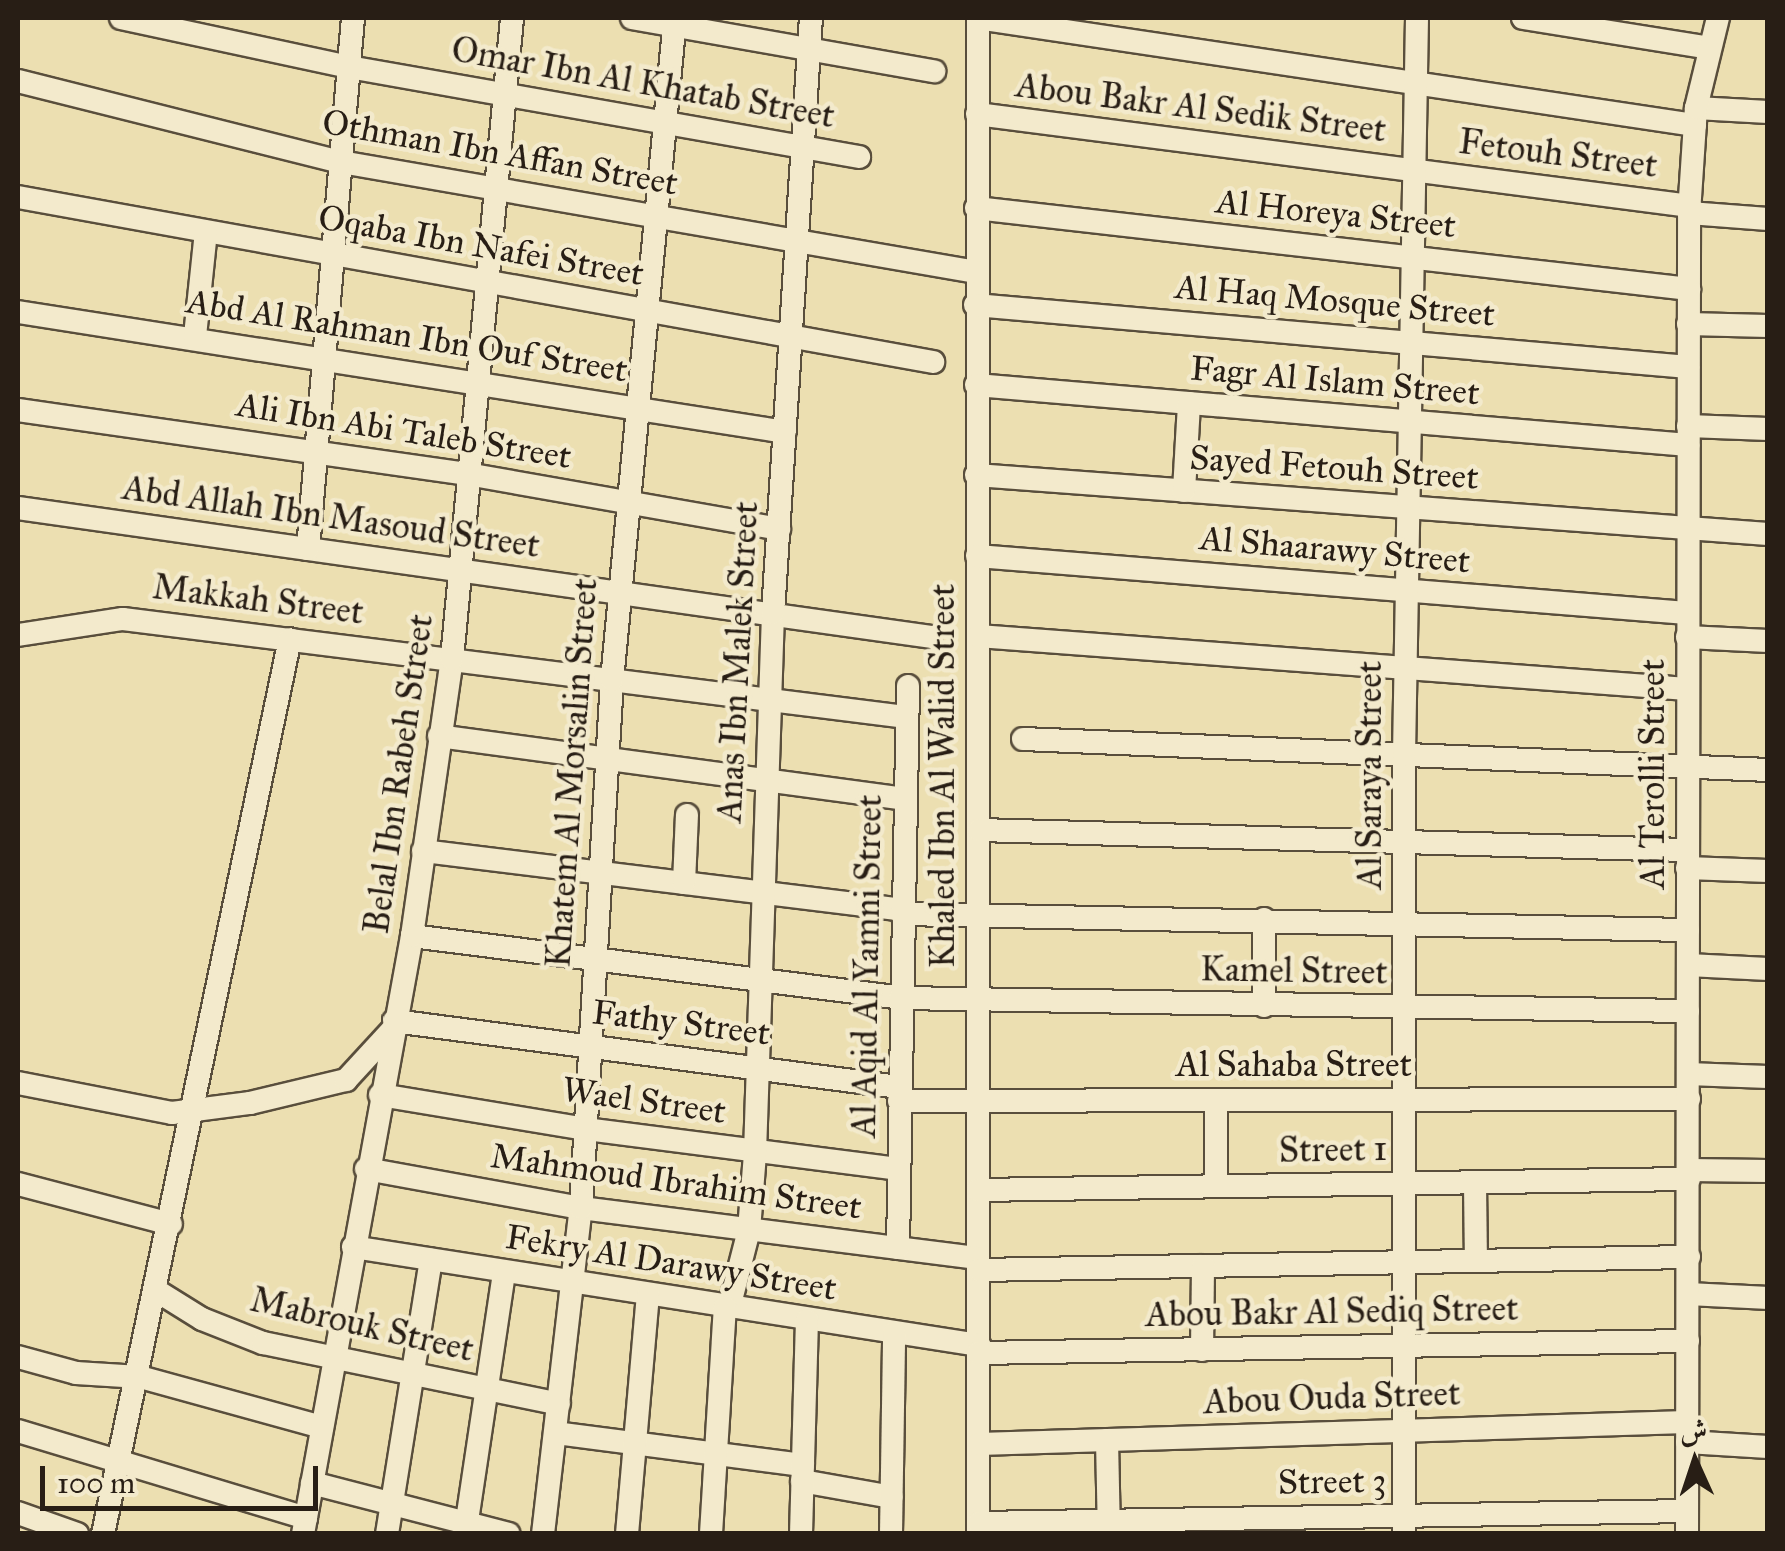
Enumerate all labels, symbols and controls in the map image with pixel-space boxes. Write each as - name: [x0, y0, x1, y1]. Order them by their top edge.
- street label: Omar Ibn Al Khatab Street: [448, 29, 838, 137]
- street label: Abou Bakr Al Sedik Street: [1013, 64, 1389, 152]
- street label: Othman Ibn Affan Street: [319, 101, 681, 205]
- street label: Fetouh Street: [1456, 121, 1660, 187]
- street label: Al Horeya Street: [1214, 181, 1458, 247]
- street label: Oqaba Ibn Nafei Street: [315, 197, 647, 295]
- street label: Al Haq Mosque Street: [1173, 266, 1497, 336]
- street label: Abd Al Rahman Ibn Ouf Street: [184, 280, 630, 392]
- street label: Fagr Al Islam Street: [1189, 347, 1481, 415]
- street label: Ali Ibn Abi Taleb Street: [234, 384, 574, 478]
- street label: Sayed Fetouh Street: [1188, 437, 1480, 499]
- street label: Abd Allah Ibn Masoud Street: [120, 467, 542, 567]
- street label: Anas Ibn Malek Street: [709, 500, 767, 824]
- street label: Al Shaarawy Street: [1198, 517, 1472, 583]
- street label: Makkah Street: [150, 566, 366, 634]
- street label: Khatem Al Morsalin Street: [537, 577, 607, 969]
- street label: Khaled Ibn Al Walid Street: [922, 584, 964, 968]
- street label: Belal Ibn Rabeh Street: [356, 612, 442, 936]
- street label: Al Terolli Street: [1632, 659, 1674, 889]
- street label: Al Saraya Street: [1349, 661, 1391, 889]
- street label: Al Aqid Al Yamni Street: [843, 794, 891, 1138]
- street label: Kamel Street: [1200, 948, 1388, 994]
- street label: Fathy Street: [590, 991, 772, 1055]
- street label: Al Sahaba Street: [1176, 1044, 1412, 1086]
- street label: Wael Street: [559, 1069, 729, 1133]
- street label: Street 1: [1278, 1128, 1388, 1172]
- street label: Mahmoud Ibrahim Street: [488, 1135, 864, 1229]
- street label: Fekry Al Darawy Street: [503, 1216, 839, 1310]
- street label: Mabrouk Street: [246, 1279, 478, 1371]
- street label: Abou Bakr Al Sediq Street: [1145, 1288, 1519, 1336]
- street label: Abou Ouda Street: [1203, 1373, 1461, 1423]
- north arrow: [1645, 1411, 1745, 1511]
- text: ش: [1679, 1412, 1708, 1449]
- scale bar: [45, 1446, 322, 1508]
- street label: Street 3: [1277, 1460, 1387, 1504]
- text: 100 m: [57, 1465, 135, 1501]

